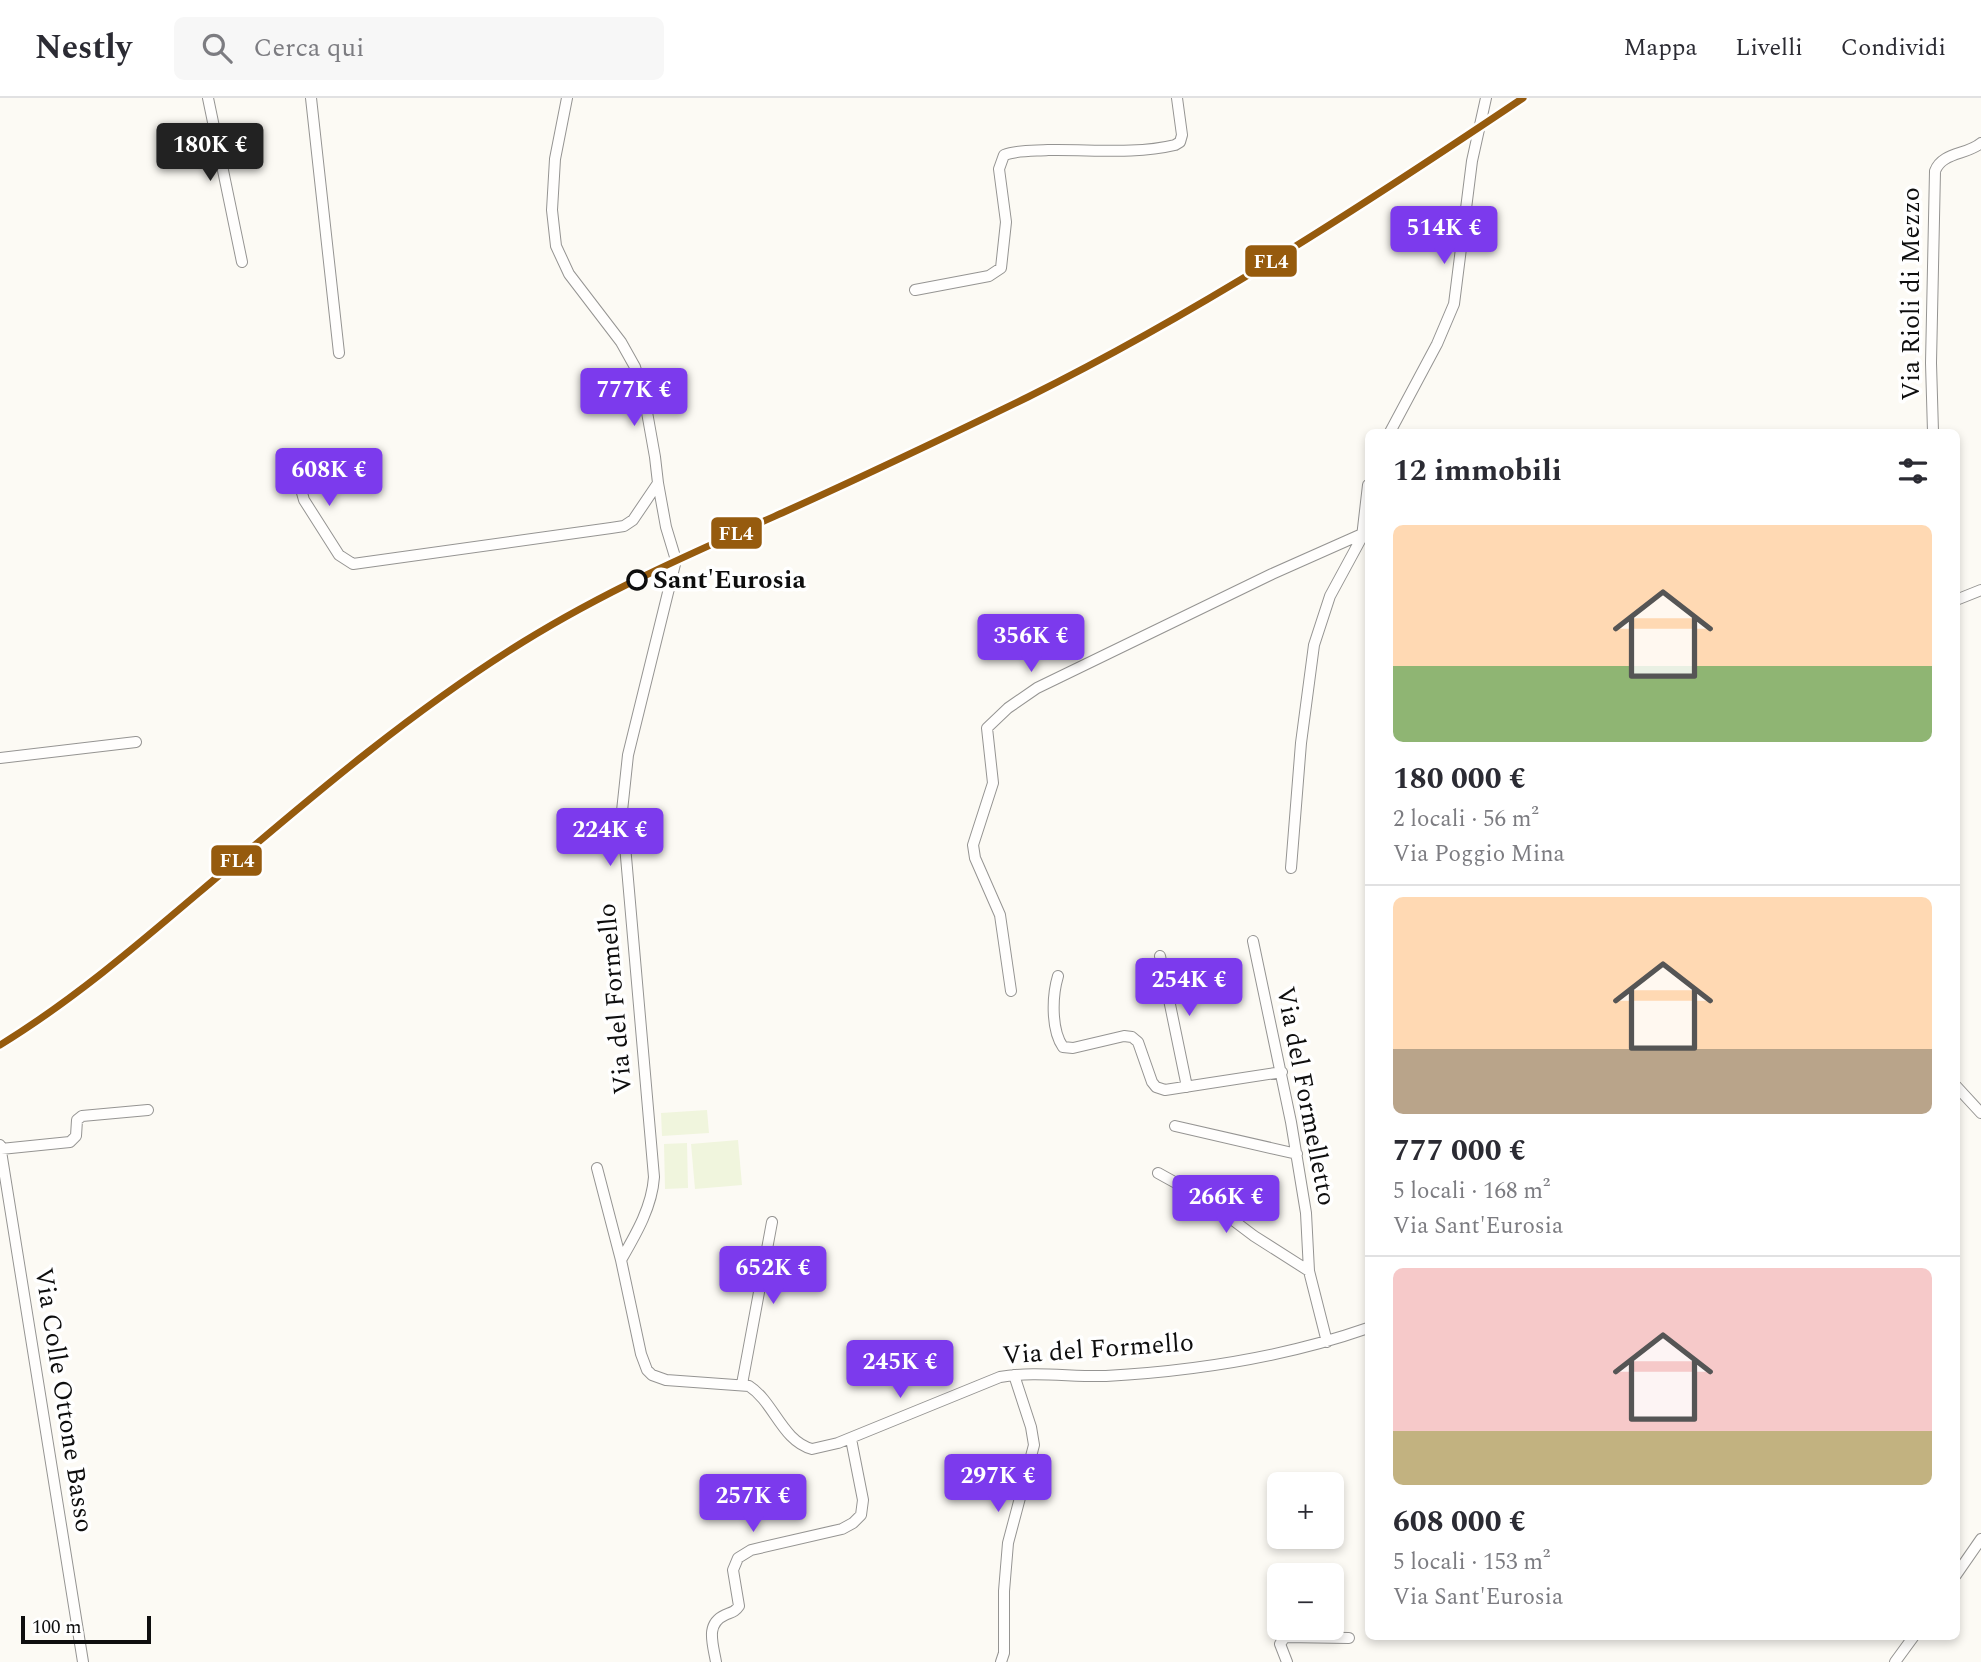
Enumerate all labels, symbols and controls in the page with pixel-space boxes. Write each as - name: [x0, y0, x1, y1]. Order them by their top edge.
- search box: [174, 17, 664, 80]
- text: Nestly: [35, 23, 132, 73]
- text: Cerca qui: [254, 28, 364, 68]
- icon: search: [198, 29, 236, 67]
- text: Mappa: [1623, 30, 1697, 66]
- text: Livelli: [1735, 30, 1803, 66]
- text: Condividi: [1841, 30, 1946, 66]
- pin: 180K €: [153, 123, 267, 183]
- text: 180K €: [172, 128, 248, 163]
- street label: Via Rioli di Mezzo: [1891, 187, 1931, 401]
- pin: 514K €: [1387, 206, 1501, 266]
- text: 514K €: [1406, 211, 1482, 246]
- line badge: FL4: [1244, 244, 1298, 278]
- text: FL4: [1254, 248, 1289, 277]
- pin: 777K €: [577, 368, 691, 428]
- text: 777K €: [596, 373, 672, 408]
- pin: 608K €: [272, 448, 386, 508]
- text: 12 immobili: [1393, 448, 1562, 494]
- icon: filters: [1894, 452, 1932, 490]
- text: 608K €: [291, 453, 367, 488]
- line badge: FL4: [710, 516, 763, 550]
- text: FL4: [719, 520, 754, 549]
- place label: Sant'Eurosia: [653, 560, 806, 600]
- marker: Sant'Eurosia: [627, 570, 647, 590]
- icon: home: [1600, 571, 1726, 697]
- pin: 356K €: [974, 614, 1088, 674]
- text: 356K €: [993, 619, 1069, 654]
- text: 180 000 €: [1393, 756, 1526, 802]
- text: 2 locali · 56 m²: [1393, 802, 1539, 837]
- pin: 224K €: [553, 808, 667, 868]
- text: 224K €: [572, 813, 648, 848]
- text: Via Poggio Mina: [1393, 837, 1565, 872]
- line badge: FL4: [210, 844, 263, 877]
- text: FL4: [220, 847, 255, 876]
- street label: Via del Formello: [587, 902, 643, 1096]
- icon: home: [1600, 943, 1726, 1069]
- pin: 254K €: [1132, 958, 1246, 1018]
- text: 254K €: [1151, 963, 1227, 998]
- street label: Via del Formelletto: [1265, 983, 1347, 1209]
- text: 777 000 €: [1393, 1128, 1526, 1174]
- text: 5 locali · 168 m²: [1393, 1174, 1550, 1209]
- pin: 266K €: [1169, 1176, 1283, 1235]
- text: 266K €: [1188, 1180, 1264, 1215]
- text: Via Sant'Eurosia: [1393, 1209, 1563, 1244]
- pin: 652K €: [716, 1246, 830, 1306]
- text: 652K €: [735, 1251, 811, 1286]
- street label: Via Colle Ottone Basso: [23, 1265, 105, 1535]
- icon: home: [1600, 1314, 1726, 1440]
- street label: Via del Formello: [1001, 1322, 1195, 1376]
- pin: 245K €: [843, 1340, 957, 1400]
- text: 245K €: [862, 1345, 938, 1380]
- pin: 297K €: [941, 1454, 1055, 1514]
- text: 297K €: [960, 1459, 1036, 1494]
- map controls: [1267, 1472, 1344, 1640]
- button: +: [1267, 1472, 1344, 1549]
- pin: 257K €: [696, 1474, 810, 1534]
- text: 257K €: [715, 1479, 791, 1514]
- text: 608 000 €: [1393, 1499, 1526, 1545]
- text: 5 locali · 153 m²: [1393, 1545, 1550, 1580]
- button: −: [1267, 1563, 1344, 1640]
- text: Via Sant'Eurosia: [1393, 1580, 1563, 1615]
- scale bar: [21, 1613, 150, 1645]
- text: 100 m: [32, 1613, 82, 1642]

